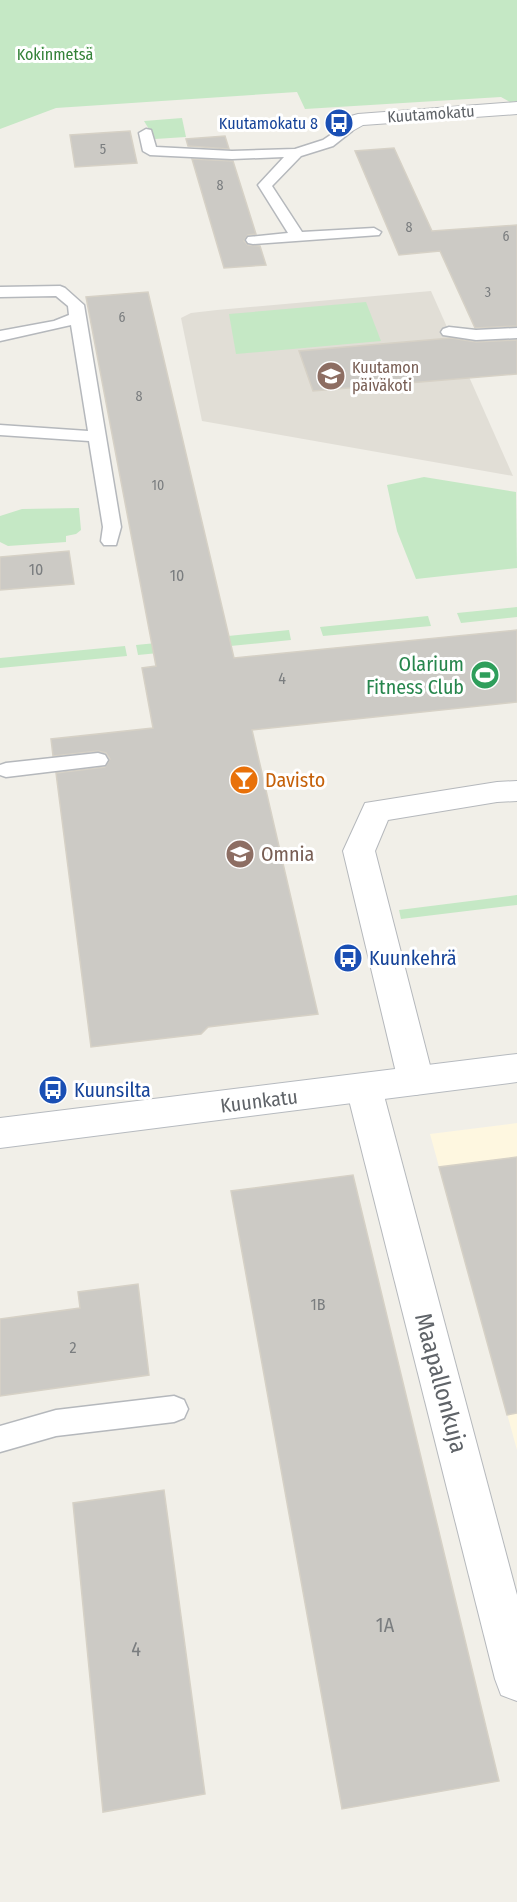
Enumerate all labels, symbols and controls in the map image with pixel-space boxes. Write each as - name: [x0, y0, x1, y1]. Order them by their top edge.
- park label: Kokinmetsä: [17, 45, 93, 64]
- street label: Kuutamokatu: [387, 101, 475, 127]
- bus stop icon: Kuutamokatu 8: [323, 107, 355, 139]
- place label: Kuutamokatu 8: [219, 114, 318, 133]
- house number: 5: [100, 141, 106, 158]
- house number: 8: [217, 177, 224, 194]
- house number: 8: [406, 219, 413, 236]
- house number: 6: [503, 228, 510, 245]
- house number: 3: [485, 284, 491, 301]
- house number: 6: [119, 309, 126, 326]
- place label: Kuutamon päiväkoti: [352, 358, 419, 395]
- school or university icon: Kuutamon päiväkoti: [315, 360, 347, 392]
- house number: 8: [136, 388, 143, 405]
- house number: 10: [152, 477, 164, 494]
- house number: 10: [29, 560, 43, 579]
- house number: 10: [170, 566, 184, 585]
- place label: Olarium Fitness Club: [366, 652, 464, 699]
- sports icon: Olarium Fitness Club: [469, 659, 501, 691]
- house number: 4: [278, 669, 286, 688]
- bar icon: Davisto: [228, 764, 260, 796]
- place label: Davisto: [265, 768, 325, 792]
- school or university icon: Omnia: [224, 838, 256, 870]
- place label: Omnia: [261, 842, 314, 866]
- bus stop icon: Kuunkehrä: [332, 942, 364, 974]
- place label: Kuunkehrä: [369, 946, 457, 970]
- bus stop icon: Kuunsilta: [37, 1074, 69, 1106]
- place label: Kuunsilta: [74, 1078, 151, 1102]
- street label: Kuunkatu: [219, 1084, 299, 1118]
- house number: 1B: [311, 1295, 326, 1314]
- street label: Maapallonkuja: [409, 1310, 473, 1456]
- house number: 2: [69, 1338, 77, 1357]
- house number: 1A: [376, 1613, 395, 1637]
- house number: 4: [131, 1637, 141, 1661]

